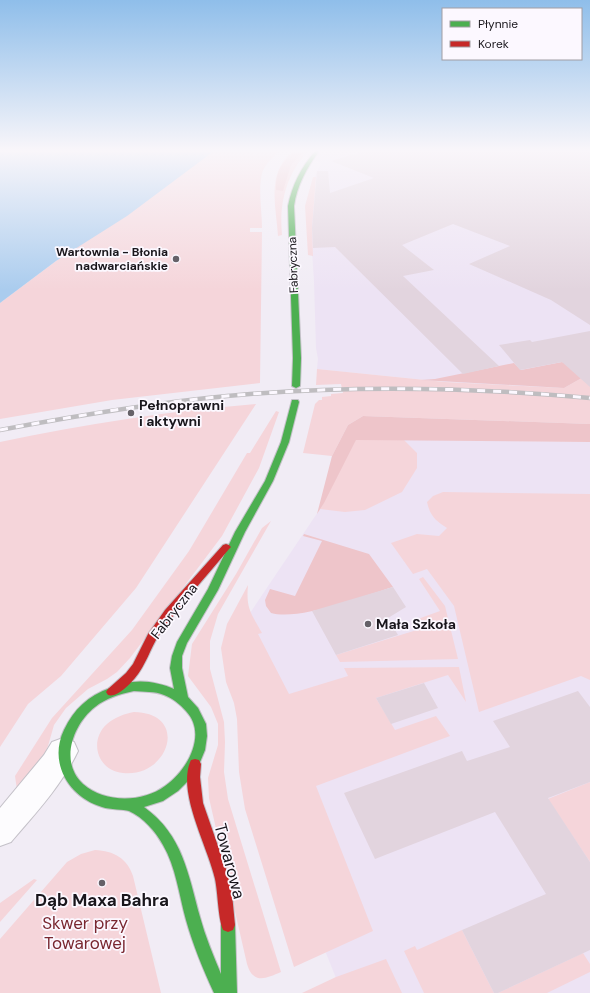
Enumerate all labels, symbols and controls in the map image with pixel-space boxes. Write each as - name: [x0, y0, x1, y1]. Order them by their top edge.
- legend: [442, 8, 582, 60]
- text: Płynnie: [478, 16, 518, 32]
- text: Korek: [478, 36, 509, 52]
- street label: Fabryczna: [284, 237, 302, 293]
- place label: Wartownia - Błonia nadwarciańskie: [56, 244, 168, 274]
- marker: Wartownia - Błonia nadwarciańskie: [171, 254, 181, 264]
- place label: Pełnoprawni i aktywni: [139, 396, 224, 430]
- marker: Pełnoprawni i aktywni: [126, 408, 136, 418]
- street label: Fabryczna: [147, 580, 201, 642]
- place label: Mała Szkoła: [376, 615, 456, 633]
- marker: Mała Szkoła: [363, 619, 373, 629]
- street label: Towarowa: [209, 821, 251, 901]
- marker: Dąb Maxa Bahra: [97, 878, 107, 888]
- place label: Dąb Maxa Bahra: [35, 889, 169, 911]
- park label: Skwer przy Towarowej: [42, 912, 128, 954]

